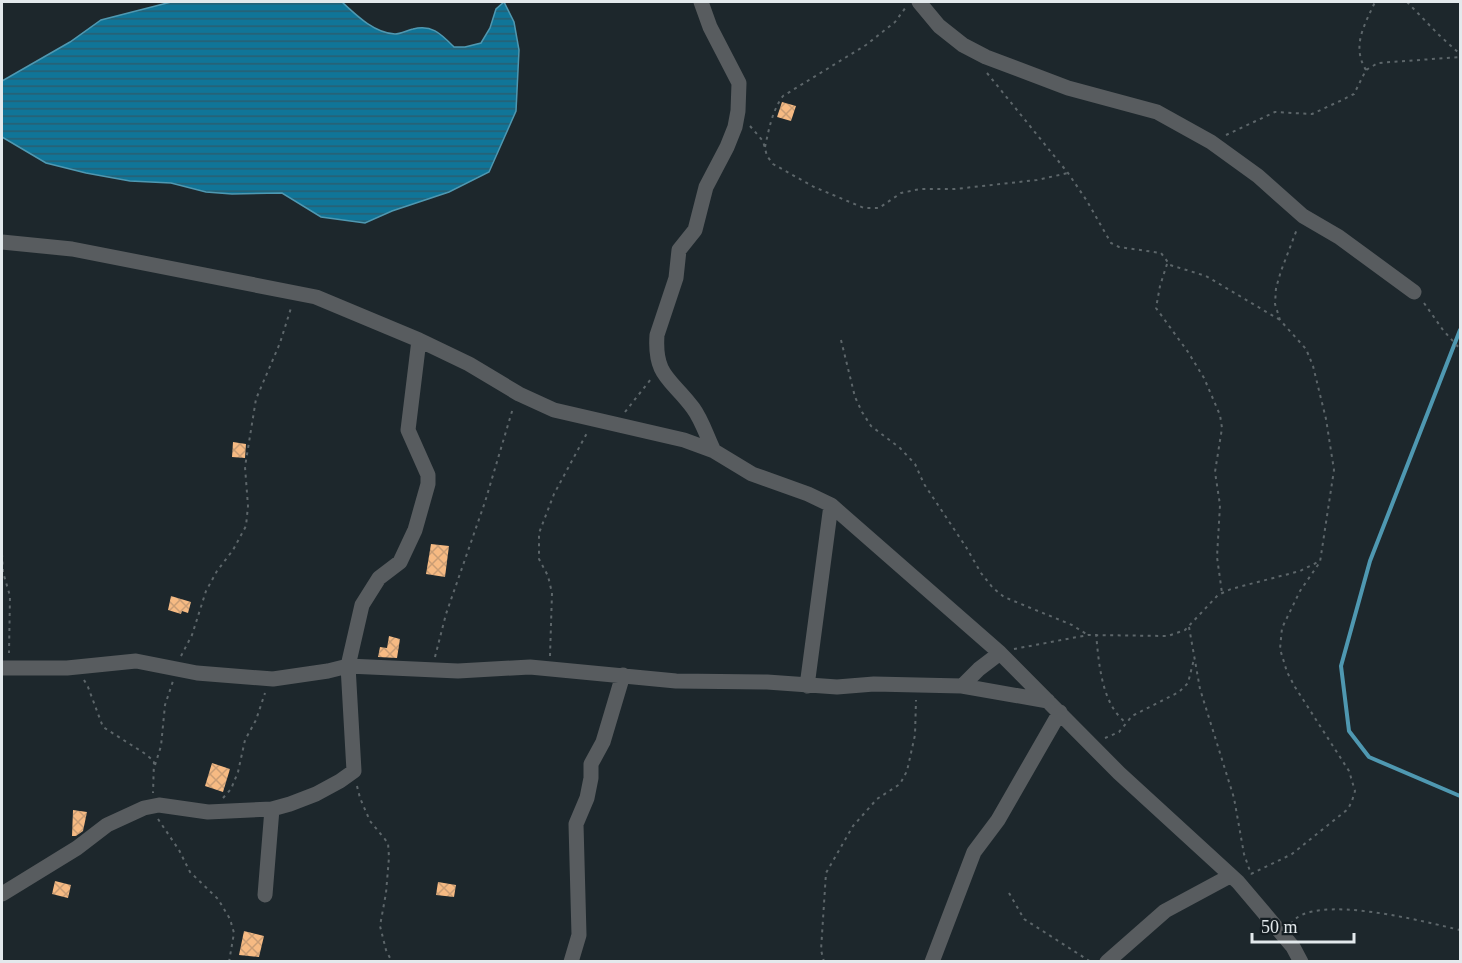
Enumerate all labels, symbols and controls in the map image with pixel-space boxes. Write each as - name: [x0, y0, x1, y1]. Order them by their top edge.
- scale bar: [1252, 906, 1354, 944]
- text: 50 m: [1261, 917, 1298, 937]

